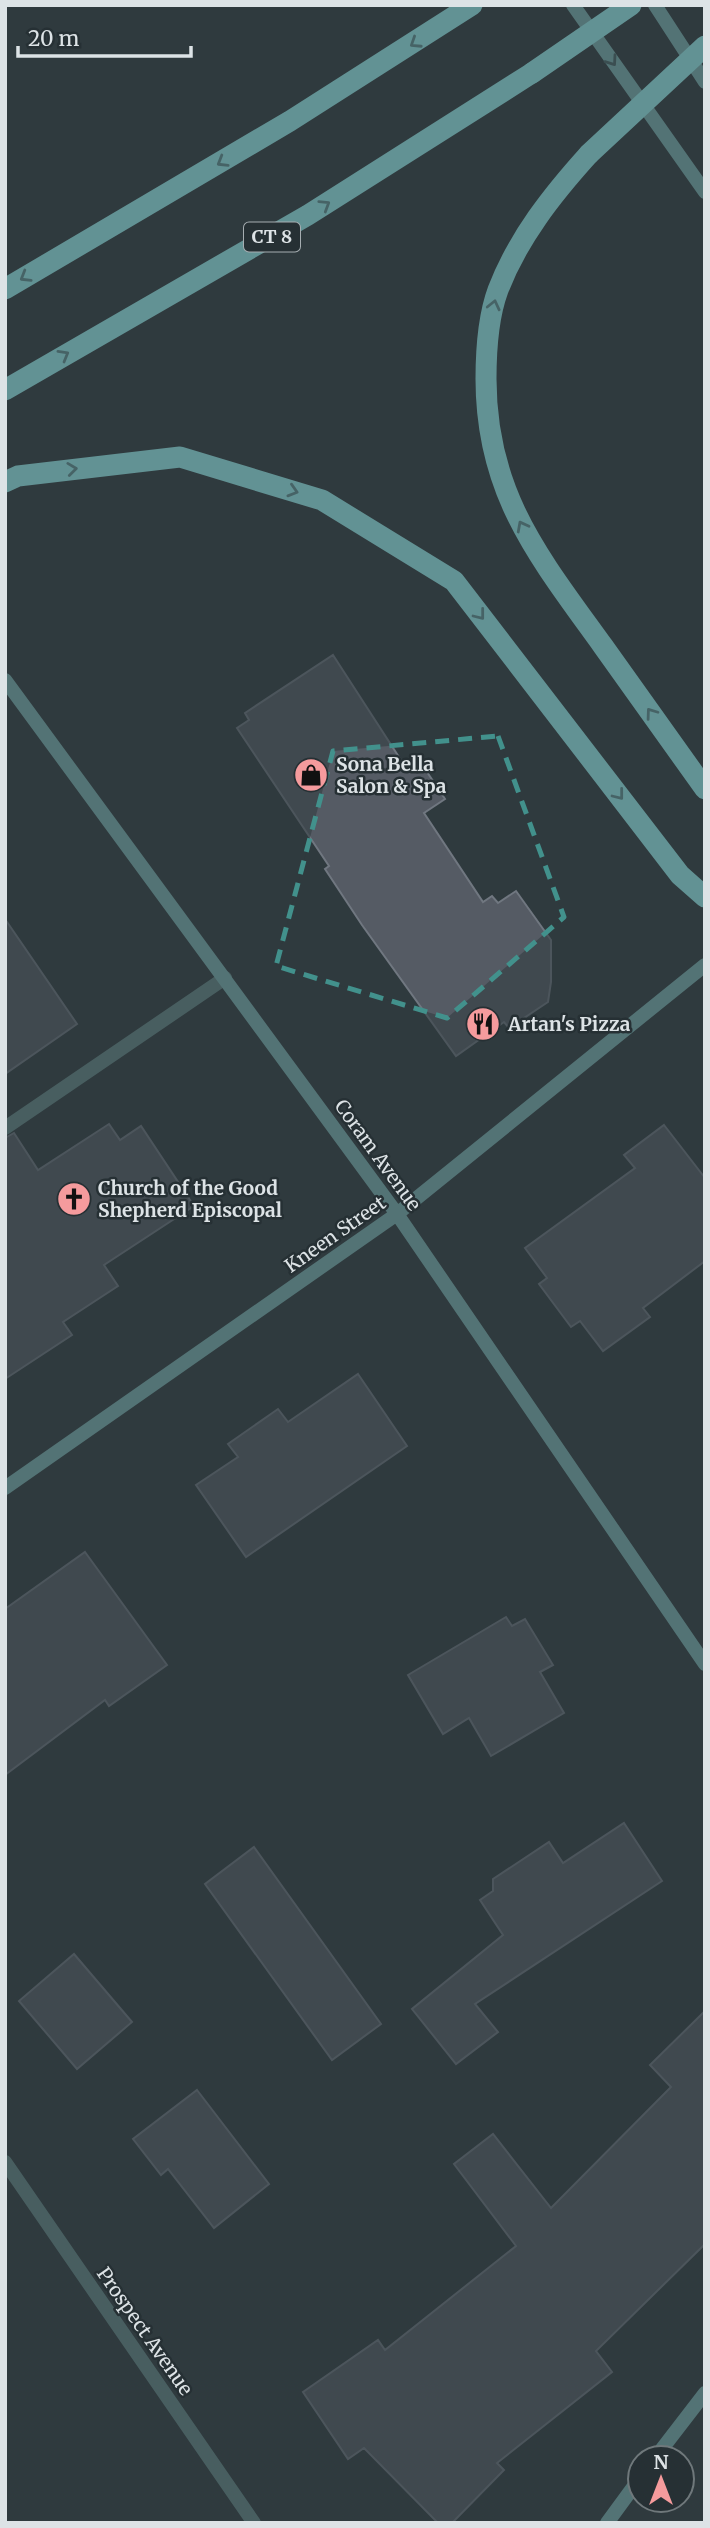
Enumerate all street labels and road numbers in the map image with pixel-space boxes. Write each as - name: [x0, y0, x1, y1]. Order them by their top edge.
- road number: CT 8: [244, 222, 300, 251]
- street label: Coram Avenue: [330, 1095, 426, 1215]
- street label: Kneen Street: [280, 1190, 391, 1278]
- street label: Prospect Avenue: [92, 2262, 198, 2400]

